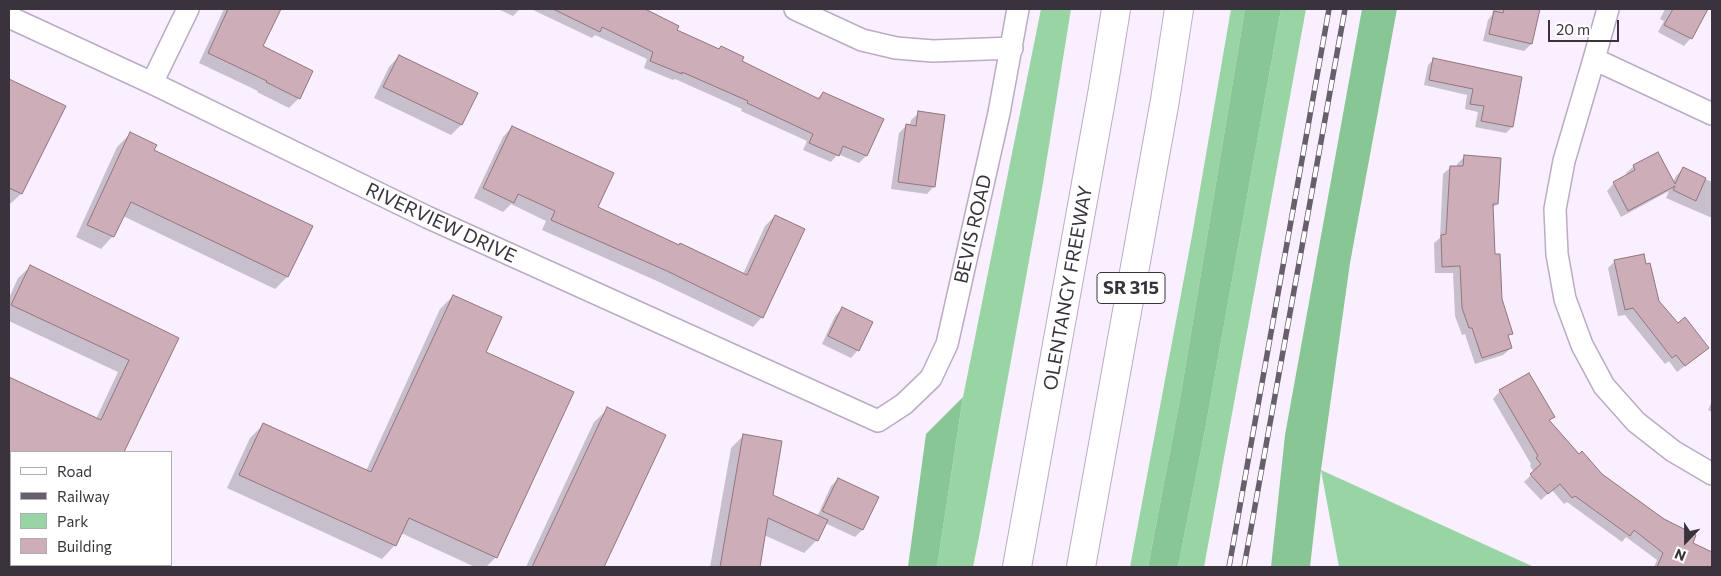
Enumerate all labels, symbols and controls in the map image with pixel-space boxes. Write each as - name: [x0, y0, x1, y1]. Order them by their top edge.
- scale bar: [1551, 10, 1622, 42]
- text: 20 m: [1556, 20, 1590, 38]
- street label: BEVIS ROAD: [949, 172, 997, 286]
- street label: RIVERVIEW DRIVE: [362, 178, 520, 268]
- street label: OLENTANGY FREEWAY: [1039, 184, 1097, 392]
- road number: SR 315: [1097, 272, 1165, 304]
- legend: [10, 451, 172, 566]
- text: Road: [57, 462, 92, 480]
- text: Railway: [57, 487, 110, 505]
- text: Park: [57, 512, 88, 530]
- north arrow: [1661, 516, 1711, 566]
- text: Building: [57, 537, 112, 555]
- text: N: [1672, 546, 1688, 565]

